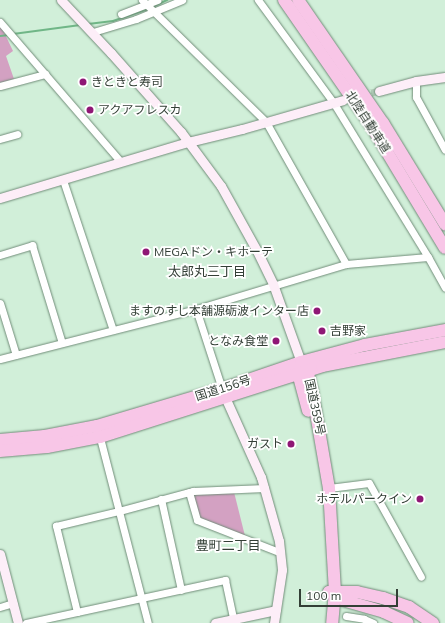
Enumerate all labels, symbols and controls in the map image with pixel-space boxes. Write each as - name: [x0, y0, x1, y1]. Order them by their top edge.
- place label: きときと寿司: [91, 75, 163, 89]
- marker: きときと寿司: [78, 77, 88, 87]
- street label: 北陸自動車道: [342, 88, 394, 156]
- place label: アクアフレスカ: [98, 103, 182, 117]
- marker: アクアフレスカ: [85, 105, 95, 115]
- place label: MEGAドン・キホーテ: [154, 245, 273, 259]
- marker: MEGAドン・キホーテ: [141, 247, 151, 257]
- district label: 太郎丸三丁目: [168, 263, 246, 279]
- place label: ますのすし本舗源砺波インター店: [129, 304, 309, 318]
- marker: ますのすし本舗源砺波インター店: [312, 306, 322, 316]
- place label: 吉野家: [330, 324, 366, 338]
- marker: 吉野家: [317, 326, 327, 336]
- place label: となみ食堂: [208, 334, 268, 348]
- marker: となみ食堂: [271, 336, 281, 346]
- street label: 国道156号: [193, 372, 253, 404]
- street label: 国道359号: [302, 377, 328, 437]
- place label: ガスト: [247, 437, 283, 451]
- marker: ガスト: [286, 439, 296, 449]
- place label: ホテルパークイン: [316, 492, 412, 506]
- marker: ホテルパークイン: [415, 494, 425, 504]
- district label: 豊町二丁目: [196, 537, 260, 553]
- scale bar: [301, 581, 400, 607]
- text: 100 m: [306, 588, 341, 603]

